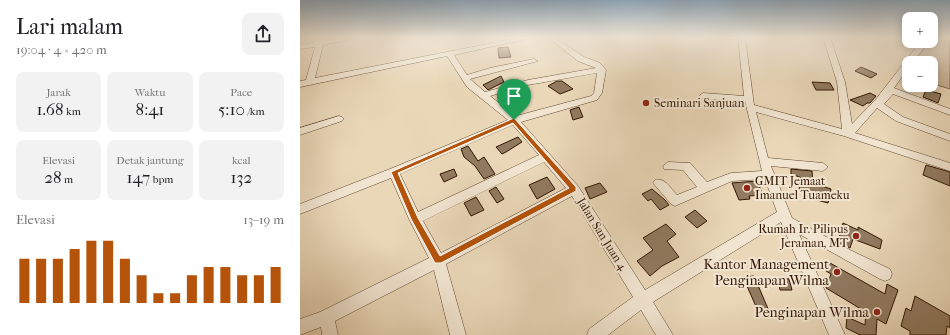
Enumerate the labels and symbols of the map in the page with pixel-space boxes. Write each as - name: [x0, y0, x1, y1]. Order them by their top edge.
- pin: [497, 79, 531, 120]
- place label: Seminari Sanjuan: [654, 96, 744, 110]
- marker: Seminari Sanjuan: [641, 98, 651, 108]
- place label: GMIT Jemaat Imanuel Tuameku: [755, 174, 850, 202]
- marker: GMIT Jemaat Imanuel Tuameku: [742, 183, 752, 193]
- street label: Jalan San Juan 4: [574, 194, 630, 274]
- place label: Rumah Ir. Pilipus Jeraman, MT: [758, 222, 849, 250]
- marker: Rumah Ir. Pilipus Jeraman, MT: [851, 231, 861, 241]
- place label: Kantor Management Penginapan Wilma: [703, 256, 830, 289]
- marker: Kantor Management Penginapan Wilma: [832, 267, 842, 277]
- place label: Penginapan Wilma: [755, 304, 870, 321]
- marker: Penginapan Wilma: [872, 307, 882, 317]

